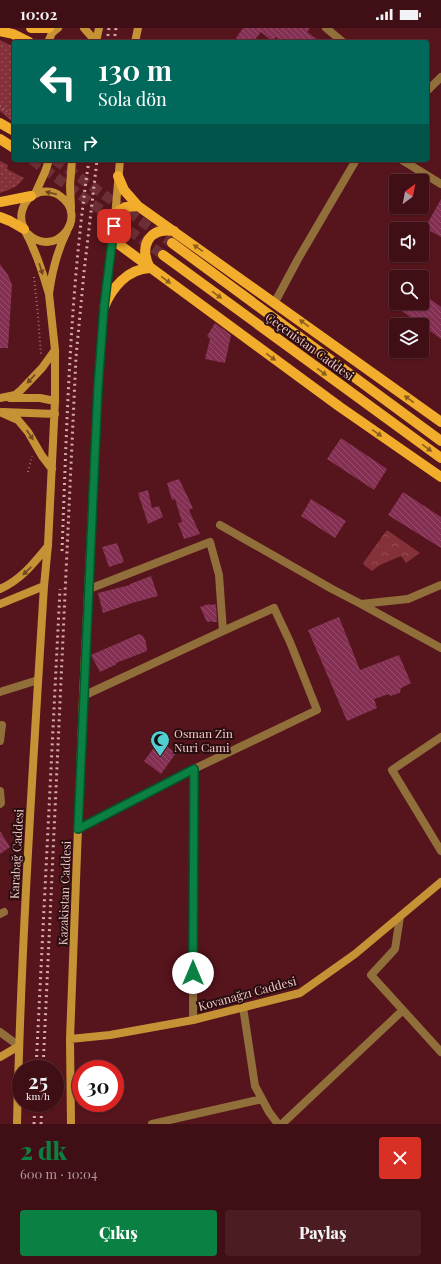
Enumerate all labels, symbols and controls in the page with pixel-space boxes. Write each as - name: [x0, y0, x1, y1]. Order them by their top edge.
- text: 10:02: [20, 4, 57, 24]
- text: 130 m: [98, 51, 172, 88]
- icon: left: [32, 56, 84, 108]
- text: Sola dön: [98, 87, 167, 111]
- icon: right: [79, 132, 101, 154]
- text: Sonra: [32, 133, 71, 153]
- north arrow: [389, 174, 429, 214]
- map controls: [389, 174, 429, 358]
- one-way arrow: [45, 190, 58, 196]
- pin: [97, 209, 131, 243]
- icon: arrive: [103, 215, 125, 237]
- button: sound: [389, 222, 429, 262]
- one-way arrow: [193, 244, 203, 252]
- one-way arrow: [38, 263, 44, 275]
- button: search: [389, 270, 429, 310]
- one-way arrow: [161, 276, 172, 284]
- one-way arrow: [212, 291, 223, 299]
- street label: Çeçenistan Caddesi: [263, 308, 358, 384]
- button: layers: [389, 318, 429, 358]
- one-way arrow: [299, 319, 309, 327]
- one-way arrow: [266, 353, 276, 361]
- one-way arrow: [317, 368, 328, 376]
- one-way arrow: [27, 375, 36, 384]
- one-way arrow: [404, 395, 415, 403]
- one-way arrow: [371, 429, 382, 437]
- one-way arrow: [26, 430, 34, 440]
- one-way arrow: [422, 444, 433, 452]
- one-way arrow: [22, 566, 32, 575]
- place label: Osman Zin Nuri Cami: [174, 725, 233, 755]
- mosque icon: Osman Zin Nuri Cami: [149, 729, 171, 757]
- street label: Karabağ Caddesi: [6, 808, 26, 900]
- street label: Kazakistan Caddesi: [54, 840, 74, 946]
- position arrow: [172, 952, 214, 994]
- street label: Kovanağzı Caddesi: [196, 972, 298, 1014]
- speed limit sign: 30: [72, 1060, 124, 1112]
- text: 25: [28, 1067, 48, 1094]
- text: km/h: [26, 1089, 50, 1103]
- text: 2 dk: [20, 1134, 67, 1166]
- button: close: [379, 1137, 421, 1179]
- text: 600 m · 10:04: [20, 1165, 97, 1182]
- button: Çıkış: [20, 1210, 217, 1256]
- button: Paylaş: [225, 1210, 421, 1256]

